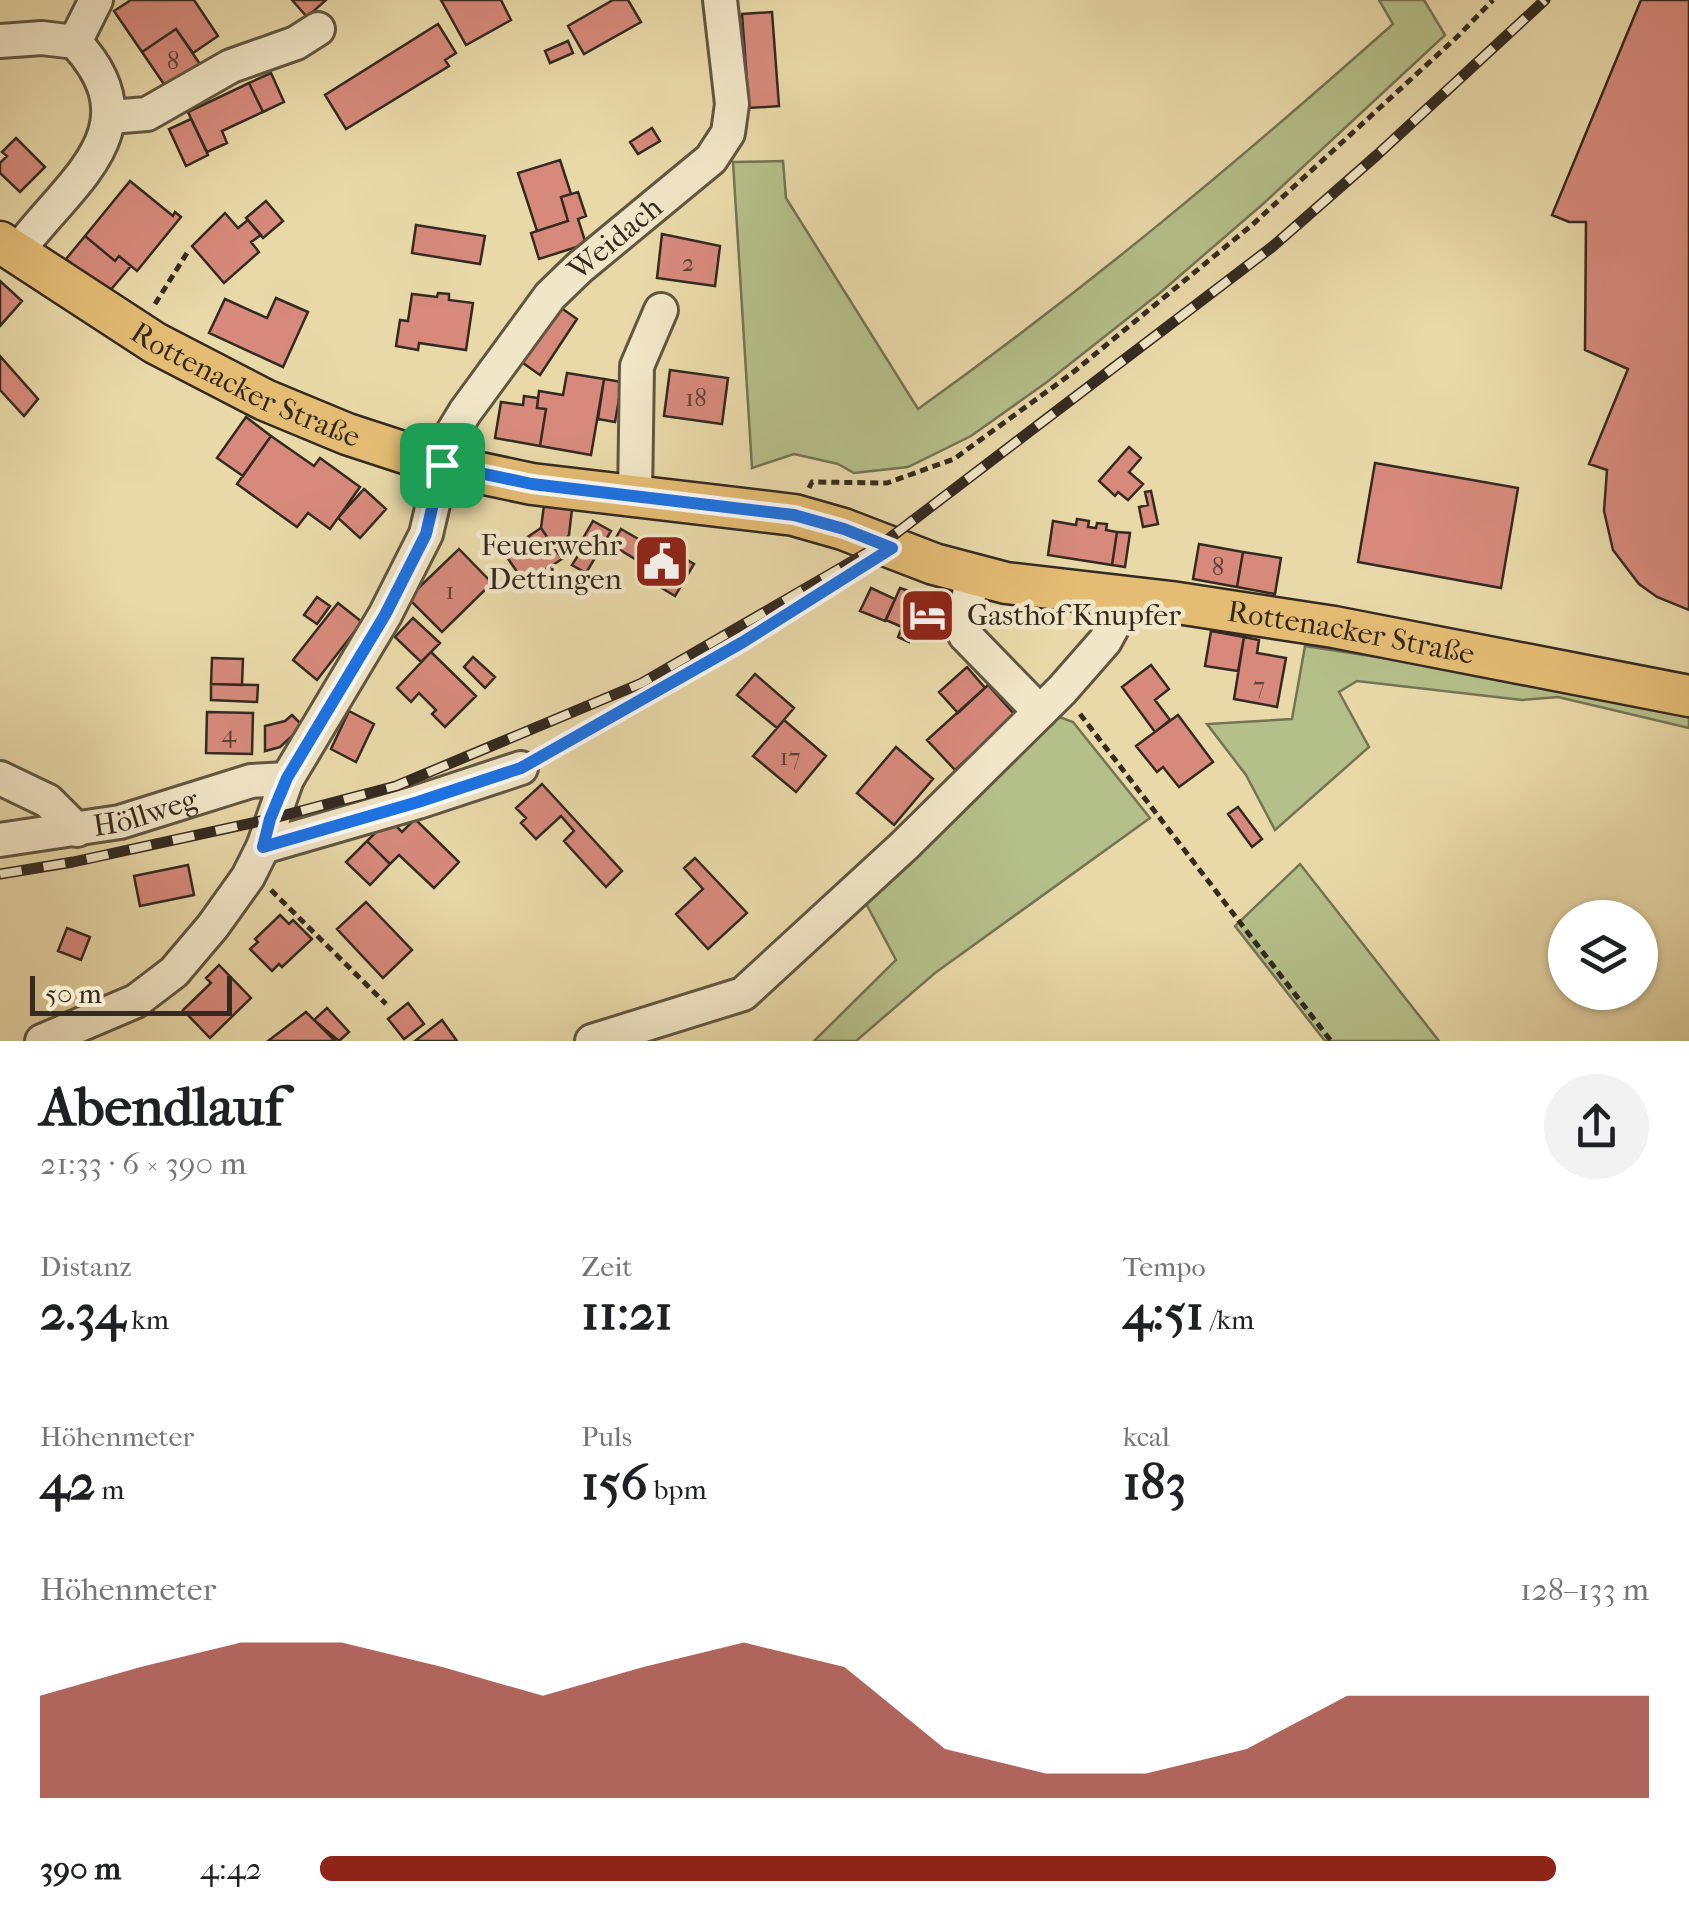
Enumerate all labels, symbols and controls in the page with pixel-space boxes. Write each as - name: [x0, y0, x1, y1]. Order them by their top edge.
- house number: 8: [167, 46, 179, 75]
- street label: Weidach: [560, 190, 669, 288]
- house number: 2: [682, 248, 694, 277]
- street label: Rottenacker Straße: [124, 315, 364, 455]
- house number: 18: [685, 383, 707, 412]
- pin: [400, 423, 485, 508]
- icon: arrive: [415, 438, 470, 493]
- place label: Feuerwehr Dettingen: [481, 528, 623, 597]
- public building icon: Feuerwehr Dettingen: [631, 532, 691, 592]
- house number: 8: [1212, 552, 1224, 581]
- house number: 1: [446, 576, 454, 605]
- hotel icon: Gasthof Knupfer: [898, 585, 958, 645]
- street label: Rottenacker Straße: [1225, 594, 1478, 672]
- place label: Gasthof Knupfer: [967, 598, 1181, 633]
- house number: 7: [1253, 671, 1265, 700]
- house number: 4: [222, 719, 238, 748]
- house number: 17: [780, 742, 800, 771]
- street label: Höllweg: [91, 782, 203, 844]
- map controls: [1548, 900, 1658, 1010]
- button: layers: [1548, 900, 1658, 1010]
- scale bar: [30, 971, 232, 1016]
- text: 50 m: [45, 977, 102, 1010]
- button: share: [1544, 1074, 1649, 1179]
- text: Abendlauf: [40, 1075, 283, 1139]
- text: 21:33 · 6 × 390 m: [40, 1145, 247, 1182]
- text: Distanz: [40, 1250, 132, 1283]
- text: Zeit: [581, 1250, 632, 1283]
- text: Tempo: [1123, 1250, 1206, 1283]
- text: 2.34: [40, 1283, 125, 1342]
- text: 11:21: [581, 1283, 673, 1342]
- text: 4:51: [1123, 1283, 1204, 1342]
- text: km: [125, 1303, 169, 1336]
- text: /km: [1204, 1303, 1254, 1336]
- text: Höhenmeter: [40, 1420, 194, 1453]
- text: Puls: [581, 1420, 632, 1453]
- text: kcal: [1123, 1420, 1170, 1453]
- text: 42: [40, 1453, 95, 1512]
- text: 156: [581, 1453, 648, 1512]
- text: 183: [1123, 1453, 1186, 1512]
- text: m: [95, 1473, 125, 1506]
- text: bpm: [648, 1473, 707, 1506]
- text: Höhenmeter: [40, 1571, 216, 1608]
- text: 128–133 m: [1520, 1571, 1649, 1608]
- text: 390 m: [40, 1850, 121, 1887]
- text: 4:42: [200, 1850, 262, 1887]

